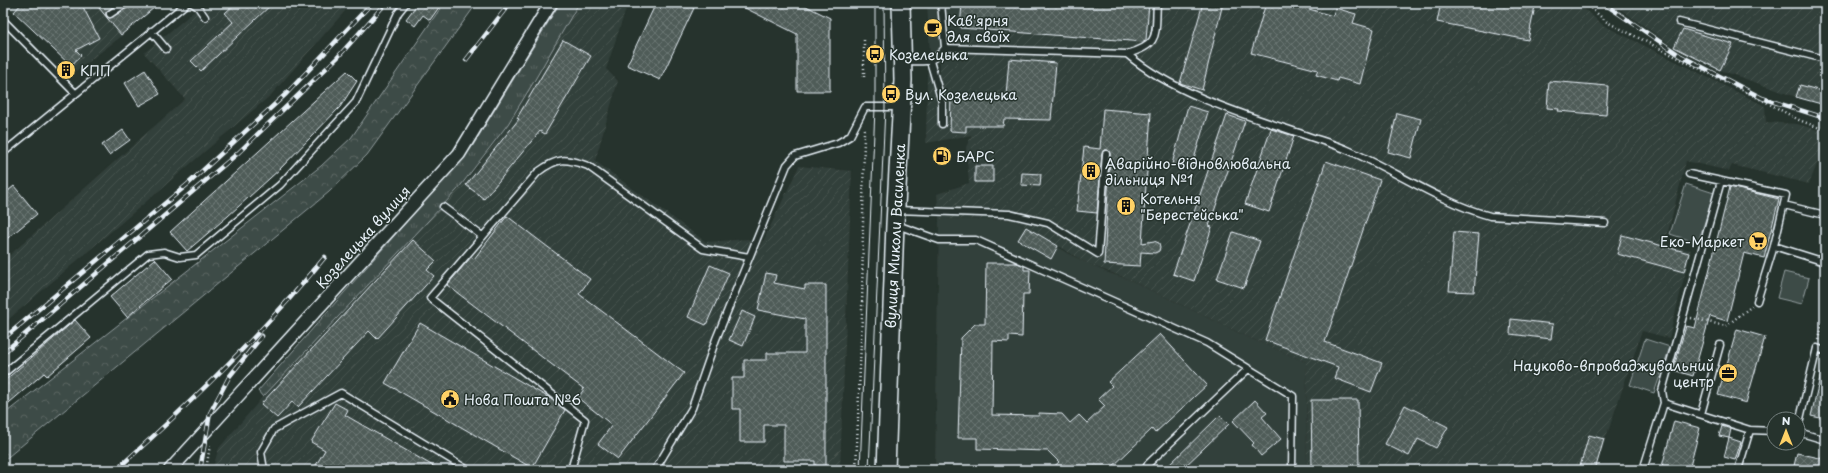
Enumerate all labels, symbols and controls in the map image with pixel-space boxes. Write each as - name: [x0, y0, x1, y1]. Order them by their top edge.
- place label: Кав'ярня для своїх: [947, 10, 1010, 47]
- cafe icon: Кав'ярня для своїх: [922, 17, 944, 39]
- bus stop icon: Козелецька: [864, 43, 886, 65]
- place label: Козелецька: [889, 44, 968, 65]
- building icon: КПП: [55, 59, 77, 81]
- place label: КПП: [80, 60, 111, 81]
- bus stop icon: Вул. Козелецька: [880, 83, 902, 105]
- place label: Вул. Козелецька: [905, 84, 1017, 105]
- street label: вулиця Миколи Василенка: [880, 143, 910, 329]
- fuel station icon: БАРС: [931, 145, 953, 167]
- place label: БАРС: [956, 146, 995, 167]
- place label: Аварійно-відновлювальна дільниця №1: [1105, 153, 1291, 190]
- building icon: Аварійно-відновлювальна дільниця №1: [1080, 160, 1102, 182]
- street label: Козелецька вулиця: [311, 181, 415, 293]
- place label: Котельня "Берестейська": [1140, 188, 1244, 225]
- building icon: Котельня "Берестейська": [1115, 195, 1137, 217]
- supermarket icon: Еко-Маркет: [1747, 230, 1769, 252]
- place label: Еко-Маркет: [1660, 231, 1744, 252]
- place label: Науково-впроваджувальний центр: [1513, 355, 1714, 392]
- office icon: Науково-впроваджувальний центр: [1717, 362, 1739, 384]
- public building icon: Нова Пошта №6: [439, 388, 461, 410]
- place label: Нова Пошта №6: [464, 389, 581, 410]
- north arrow: [1766, 411, 1806, 451]
- text: N: [1782, 412, 1791, 429]

